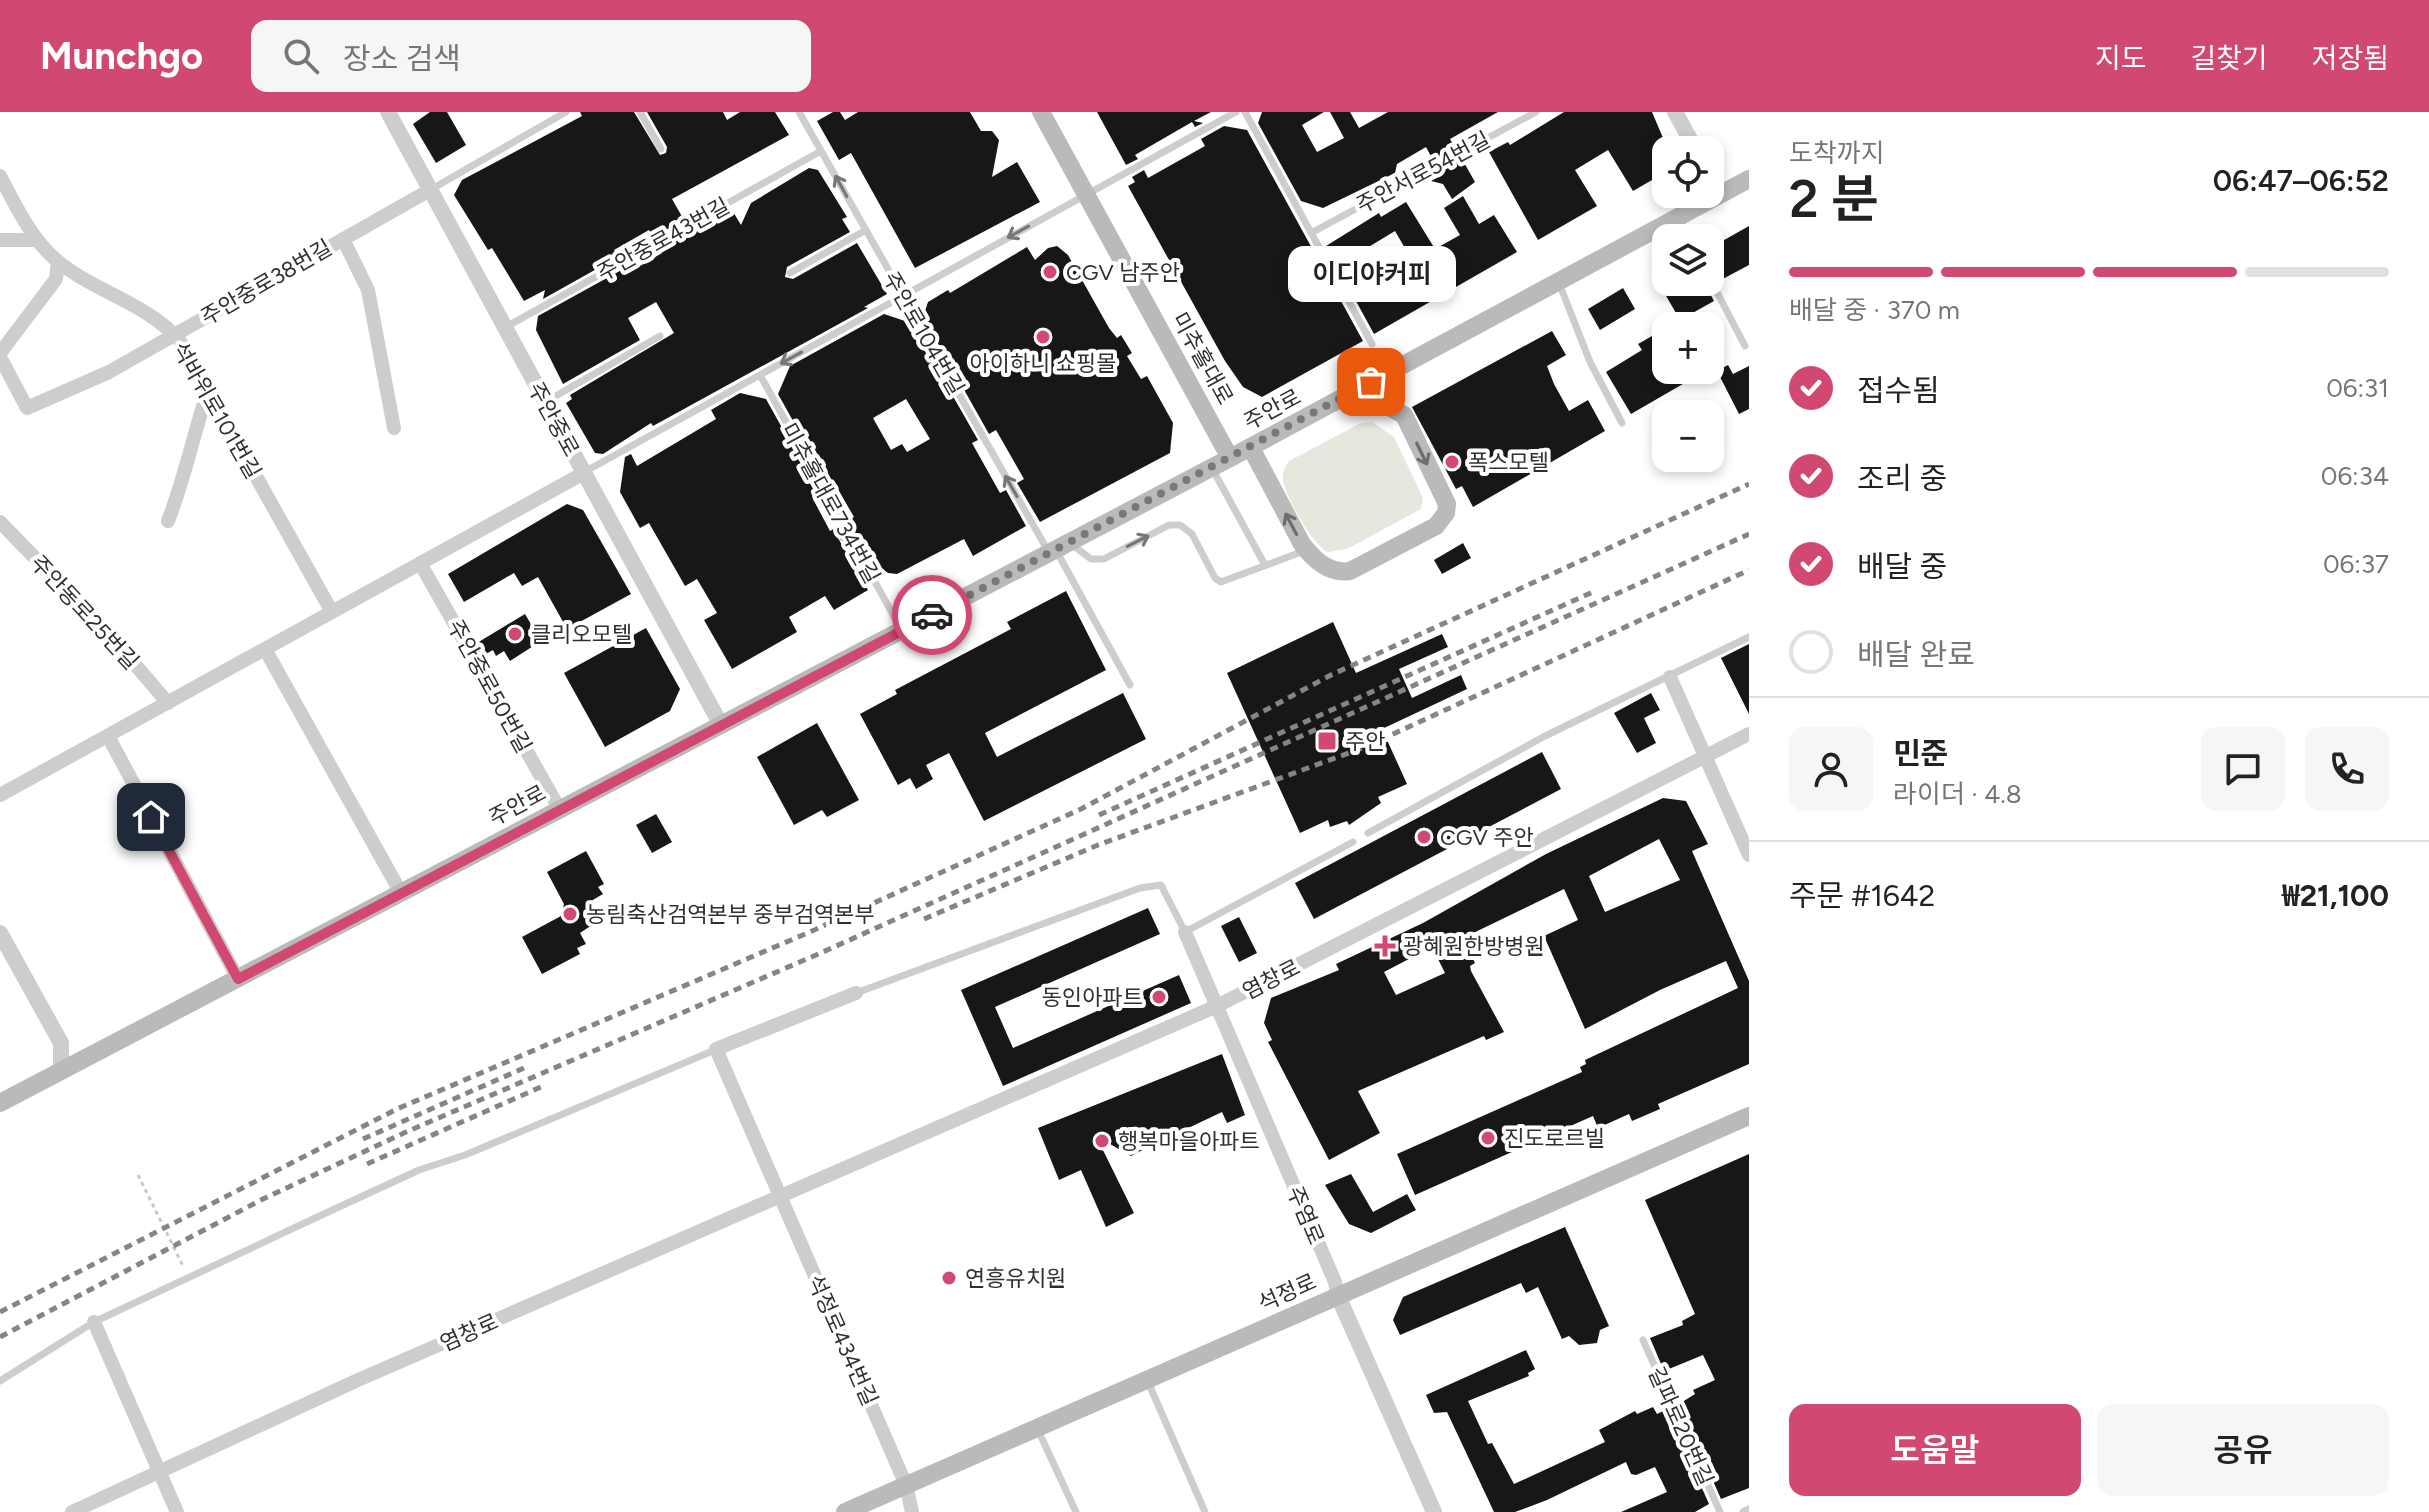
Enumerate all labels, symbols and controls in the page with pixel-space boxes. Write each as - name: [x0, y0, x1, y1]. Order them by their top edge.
- search box: [251, 20, 811, 92]
- text: Munchgo: [40, 33, 203, 79]
- icon: search: [279, 34, 323, 78]
- text: 장소 검색: [343, 40, 461, 77]
- text: 지도: [2095, 41, 2146, 75]
- text: 길찾기: [2190, 41, 2268, 75]
- text: 저장됨: [2312, 41, 2389, 75]
- street label: 주안서로54번길: [1352, 126, 1495, 219]
- map controls: [1652, 136, 1724, 472]
- button: locate: [1652, 136, 1724, 208]
- text: 도착까지: [1789, 137, 1885, 169]
- text: 06:47–06:52: [2213, 162, 2389, 199]
- text: 2 분: [1789, 168, 1879, 230]
- one-way arrow: [833, 175, 849, 198]
- street label: 주안중로43번길: [592, 192, 734, 287]
- button: layers: [1652, 224, 1724, 296]
- one-way arrow: [1007, 225, 1030, 241]
- street label: 주안중로38번길: [196, 234, 337, 331]
- callout: 이디야커피: [1287, 246, 1455, 302]
- text: 이디야커피: [1312, 258, 1432, 290]
- place label: CGV 남주안: [1066, 259, 1180, 286]
- marker: CGV 남주안: [1041, 263, 1059, 281]
- street label: 주안로104번길: [877, 267, 970, 400]
- text: 배달 중 · 370 m: [1789, 294, 1960, 326]
- street label: 미추홀대로: [1166, 307, 1239, 409]
- button: +: [1652, 312, 1724, 384]
- marker: 아이하니 쇼핑몰: [1034, 328, 1052, 346]
- street label: 석바위로101번길: [166, 337, 267, 484]
- pin: [1337, 348, 1405, 416]
- place label: 아이하니 쇼핑몰: [969, 350, 1117, 377]
- one-way arrow: [779, 351, 803, 366]
- icon: bag: [1349, 360, 1393, 404]
- icon: check: [1789, 366, 1833, 410]
- text: 접수됨: [1857, 372, 1940, 409]
- text: 06:31: [2326, 372, 2389, 404]
- street label: 주안중로: [522, 377, 585, 461]
- street label: 주안로: [1239, 383, 1305, 436]
- button: −: [1652, 400, 1724, 472]
- street label: 미추홀대로734번길: [775, 418, 886, 588]
- one-way arrow: [1415, 441, 1430, 465]
- place label: 폭스모텔: [1468, 449, 1549, 476]
- marker: 폭스모텔: [1443, 453, 1461, 471]
- icon: check: [1789, 454, 1833, 498]
- text: 조리 중: [1857, 460, 1947, 497]
- text: 06:34: [2321, 460, 2389, 492]
- one-way arrow: [1003, 474, 1018, 498]
- one-way arrow: [1283, 513, 1299, 537]
- one-way arrow: [1125, 533, 1149, 549]
- icon: check: [1789, 542, 1833, 586]
- text: 배달 중: [1857, 548, 1947, 585]
- text: 06:37: [2323, 548, 2389, 580]
- street label: 주안동로25번길: [25, 550, 144, 675]
- courier: [892, 575, 972, 655]
- icon: car: [910, 593, 954, 637]
- street label: 주안중로50번길: [442, 615, 537, 758]
- place label: 클리오모텔: [531, 621, 632, 648]
- marker: 클리오모텔: [506, 625, 524, 643]
- text: 배달 완료: [1857, 636, 1975, 673]
- button: person: [1789, 727, 1873, 811]
- button: chat: [2201, 727, 2285, 811]
- button: phone: [2305, 727, 2389, 811]
- place label: 주안: [1345, 728, 1385, 755]
- marker: 주안: [1316, 730, 1338, 752]
- text: 민준: [1893, 735, 1948, 772]
- text: 라이더 · 4.8: [1893, 778, 2022, 810]
- street label: 주안로: [484, 779, 550, 832]
- pin: [117, 783, 185, 851]
- icon: home: [129, 795, 173, 839]
- place label: CGV 주안: [1440, 824, 1534, 851]
- marker: CGV 주안: [1415, 828, 1433, 846]
- text: 주문 #1642: [1789, 877, 1935, 914]
- text: ₩21,100: [2282, 877, 2389, 914]
- place label: 농림축산검역본부 중부검역본부: [586, 901, 875, 928]
- marker: 농림축산검역본부 중부검역본부: [561, 905, 579, 923]
- place label: 광혜원한방병원: [1403, 933, 1545, 960]
- marker: 광혜원한방병원: [1374, 935, 1396, 957]
- street label: 염창로: [1238, 954, 1304, 1005]
- place label: 동인아파트: [1042, 984, 1143, 1011]
- marker: 동인아파트: [1150, 988, 1168, 1006]
- place label: 진도로르빌: [1504, 1125, 1605, 1152]
- place label: 행복마을아파트: [1118, 1128, 1260, 1155]
- marker: 진도로르빌: [1479, 1129, 1497, 1147]
- marker: 행복마을아파트: [1093, 1132, 1111, 1150]
- street label: 주염로: [1281, 1182, 1330, 1248]
- place label: 연흥유치원: [965, 1265, 1066, 1292]
- street label: 석정로: [1254, 1268, 1320, 1317]
- marker: 연흥유치원: [940, 1269, 958, 1287]
- street label: 석정로434번길: [802, 1271, 883, 1410]
- street label: 염창로: [436, 1308, 502, 1357]
- street label: 길파로20번길: [1642, 1362, 1719, 1490]
- button: 도움말: [1789, 1404, 2081, 1496]
- button: 공유: [2097, 1404, 2389, 1496]

